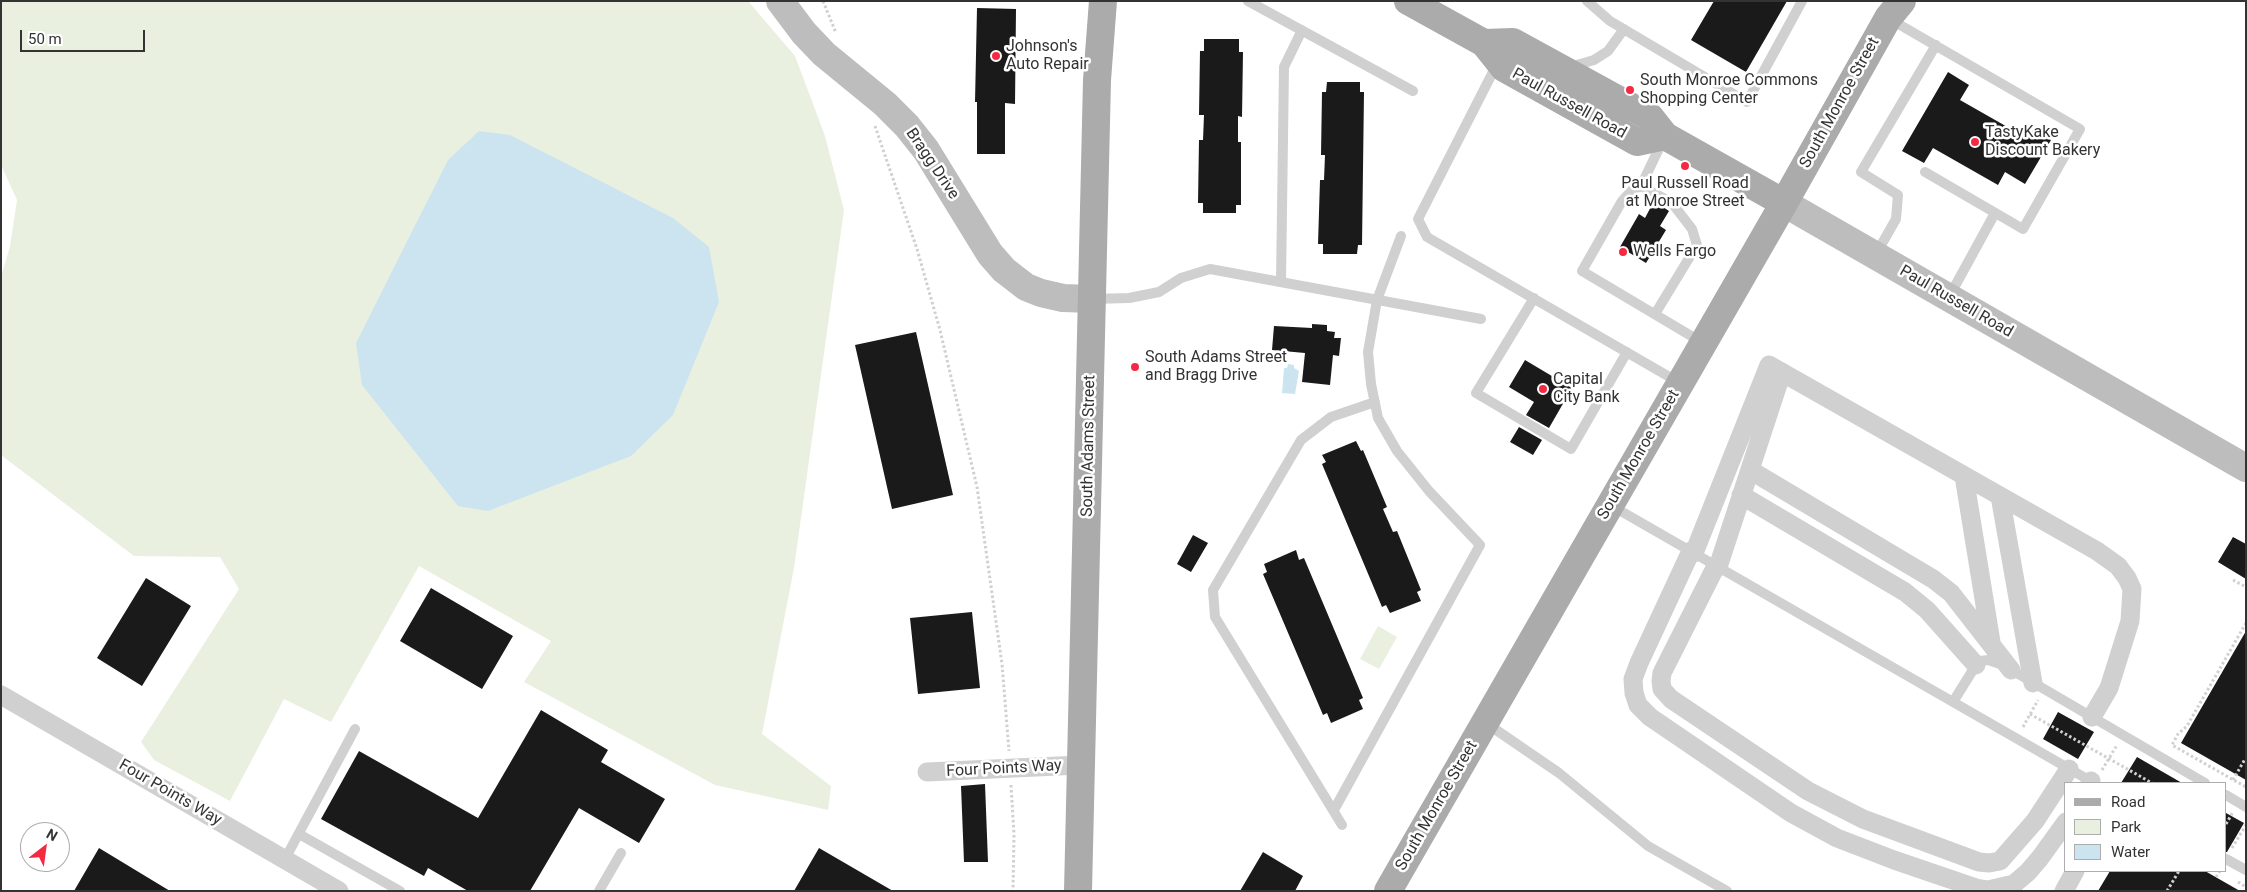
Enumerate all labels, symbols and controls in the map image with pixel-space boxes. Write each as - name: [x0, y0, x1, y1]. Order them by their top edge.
- scale bar: [22, 20, 148, 52]
- text: 50 m: [28, 30, 62, 48]
- street label: South Monroe Street: [1796, 34, 1884, 172]
- place label: Johnson's Auto Repair: [1006, 37, 1089, 75]
- marker: Johnson's Auto Repair: [990, 50, 1002, 62]
- street label: Paul Russell Road: [1509, 65, 1629, 143]
- place label: South Monroe Commons Shopping Center: [1640, 71, 1818, 109]
- marker: South Monroe Commons Shopping Center: [1624, 84, 1636, 96]
- place label: TastyKake Discount Bakery: [1985, 123, 2100, 161]
- street label: Bragg Drive: [901, 125, 963, 203]
- marker: TastyKake Discount Bakery: [1969, 136, 1981, 148]
- marker: Paul Russell Road at Monroe Street: [1679, 160, 1691, 172]
- place label: Paul Russell Road at Monroe Street: [1621, 174, 1749, 212]
- place label: Wells Fargo: [1633, 242, 1716, 262]
- marker: Wells Fargo: [1617, 246, 1629, 258]
- street label: Paul Russell Road: [1896, 262, 2016, 342]
- place label: South Adams Street and Bragg Drive: [1145, 348, 1287, 386]
- marker: South Adams Street and Bragg Drive: [1129, 361, 1141, 373]
- place label: Capital City Bank: [1553, 370, 1620, 408]
- street label: South Adams Street: [1078, 375, 1100, 517]
- marker: Capital City Bank: [1537, 383, 1549, 395]
- street label: South Monroe Street: [1594, 387, 1684, 523]
- street label: South Monroe Street: [1392, 738, 1482, 874]
- street label: Four Points Way: [115, 756, 225, 830]
- street label: Four Points Way: [946, 756, 1062, 782]
- legend: [2064, 782, 2227, 872]
- text: Road: [2111, 793, 2145, 811]
- text: Park: [2111, 818, 2141, 836]
- north arrow: [20, 822, 70, 872]
- text: N: [44, 825, 60, 844]
- text: Water: [2111, 843, 2150, 861]

